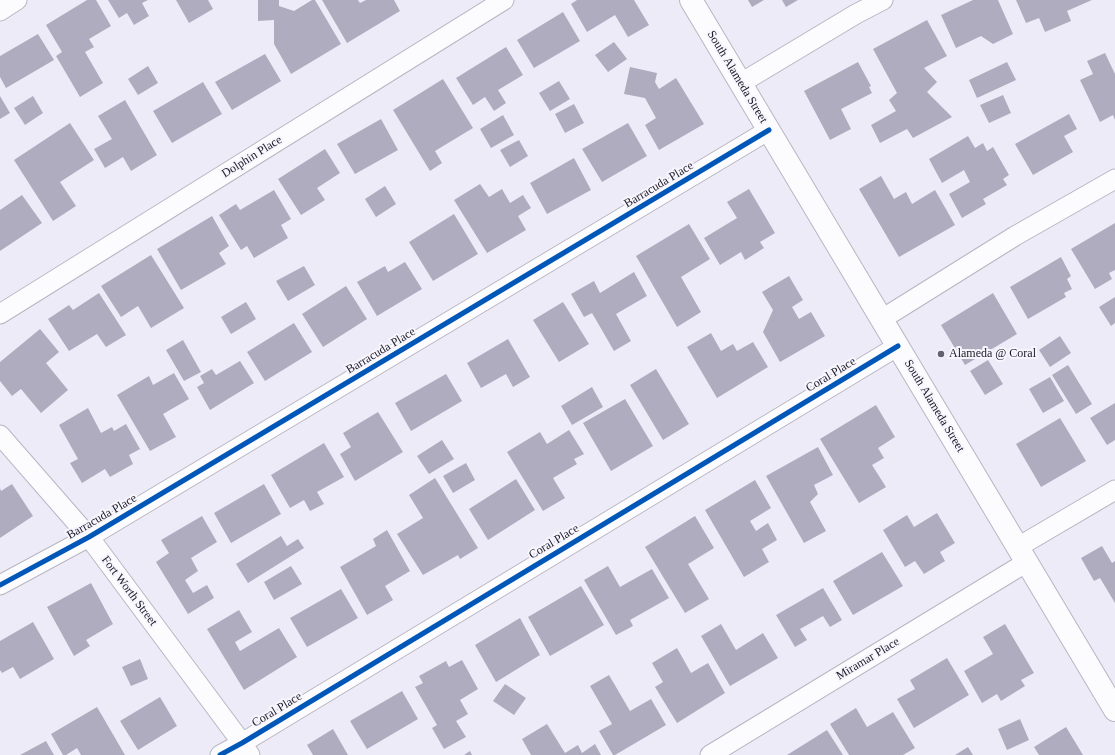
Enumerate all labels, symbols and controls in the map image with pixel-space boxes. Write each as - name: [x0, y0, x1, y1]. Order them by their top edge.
- street label: South Alameda Street: [704, 28, 770, 126]
- street label: Dolphin Place: [219, 133, 285, 181]
- street label: Barracuda Place: [622, 159, 696, 211]
- street label: Barracuda Place: [344, 325, 418, 377]
- place label: Alameda @ Coral: [949, 347, 1036, 361]
- marker: Alameda @ Coral: [936, 349, 946, 359]
- street label: Coral Place: [803, 354, 859, 396]
- street label: South Alameda Street: [901, 357, 967, 455]
- street label: Barracuda Place: [65, 491, 139, 543]
- street label: Coral Place: [526, 521, 582, 563]
- street label: Fort Worth Street: [98, 553, 160, 629]
- street label: Miramar Place: [834, 635, 902, 683]
- street label: Coral Place: [249, 689, 305, 731]

